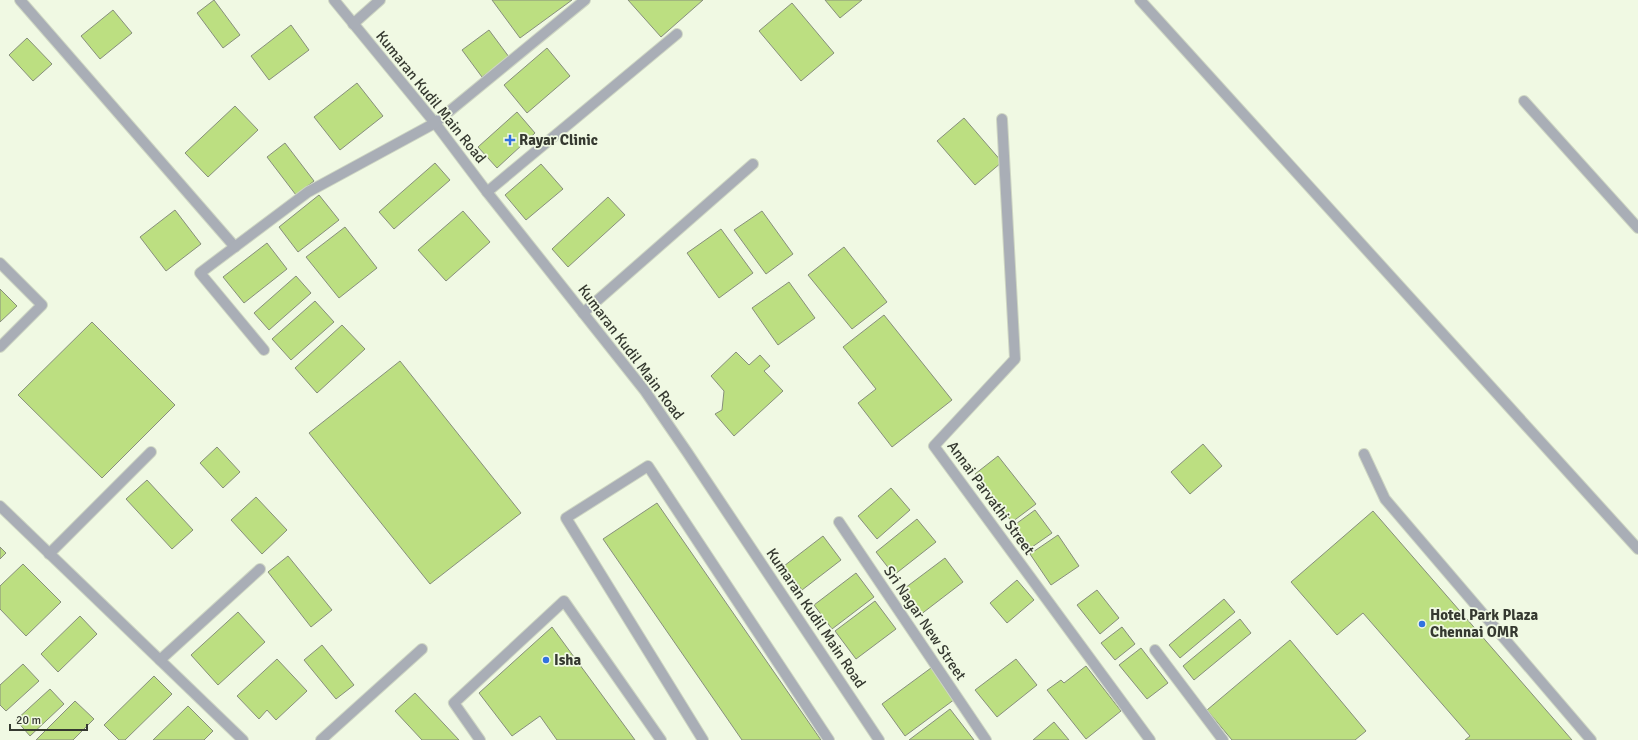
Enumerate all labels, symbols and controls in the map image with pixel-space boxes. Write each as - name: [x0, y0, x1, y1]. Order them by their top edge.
- street label: Kumaran Kudil Main Road: [372, 27, 490, 167]
- place label: Rayar Clinic: [519, 131, 598, 149]
- marker: Rayar Clinic: [504, 134, 516, 146]
- street label: Kumaran Kudil Main Road: [574, 281, 688, 423]
- street label: Annai Parvathi Street: [944, 438, 1038, 558]
- street label: Kumaran Kudil Main Road: [762, 545, 870, 691]
- street label: Sri Nagar New Street: [880, 562, 970, 684]
- place label: Hotel Park Plaza Chennai OMR: [1430, 606, 1538, 641]
- marker: Hotel Park Plaza Chennai OMR: [1417, 619, 1427, 629]
- place label: Isha: [554, 651, 582, 669]
- marker: Isha: [541, 655, 551, 665]
- scale bar: [10, 706, 87, 732]
- text: 20 m: [16, 713, 41, 728]

